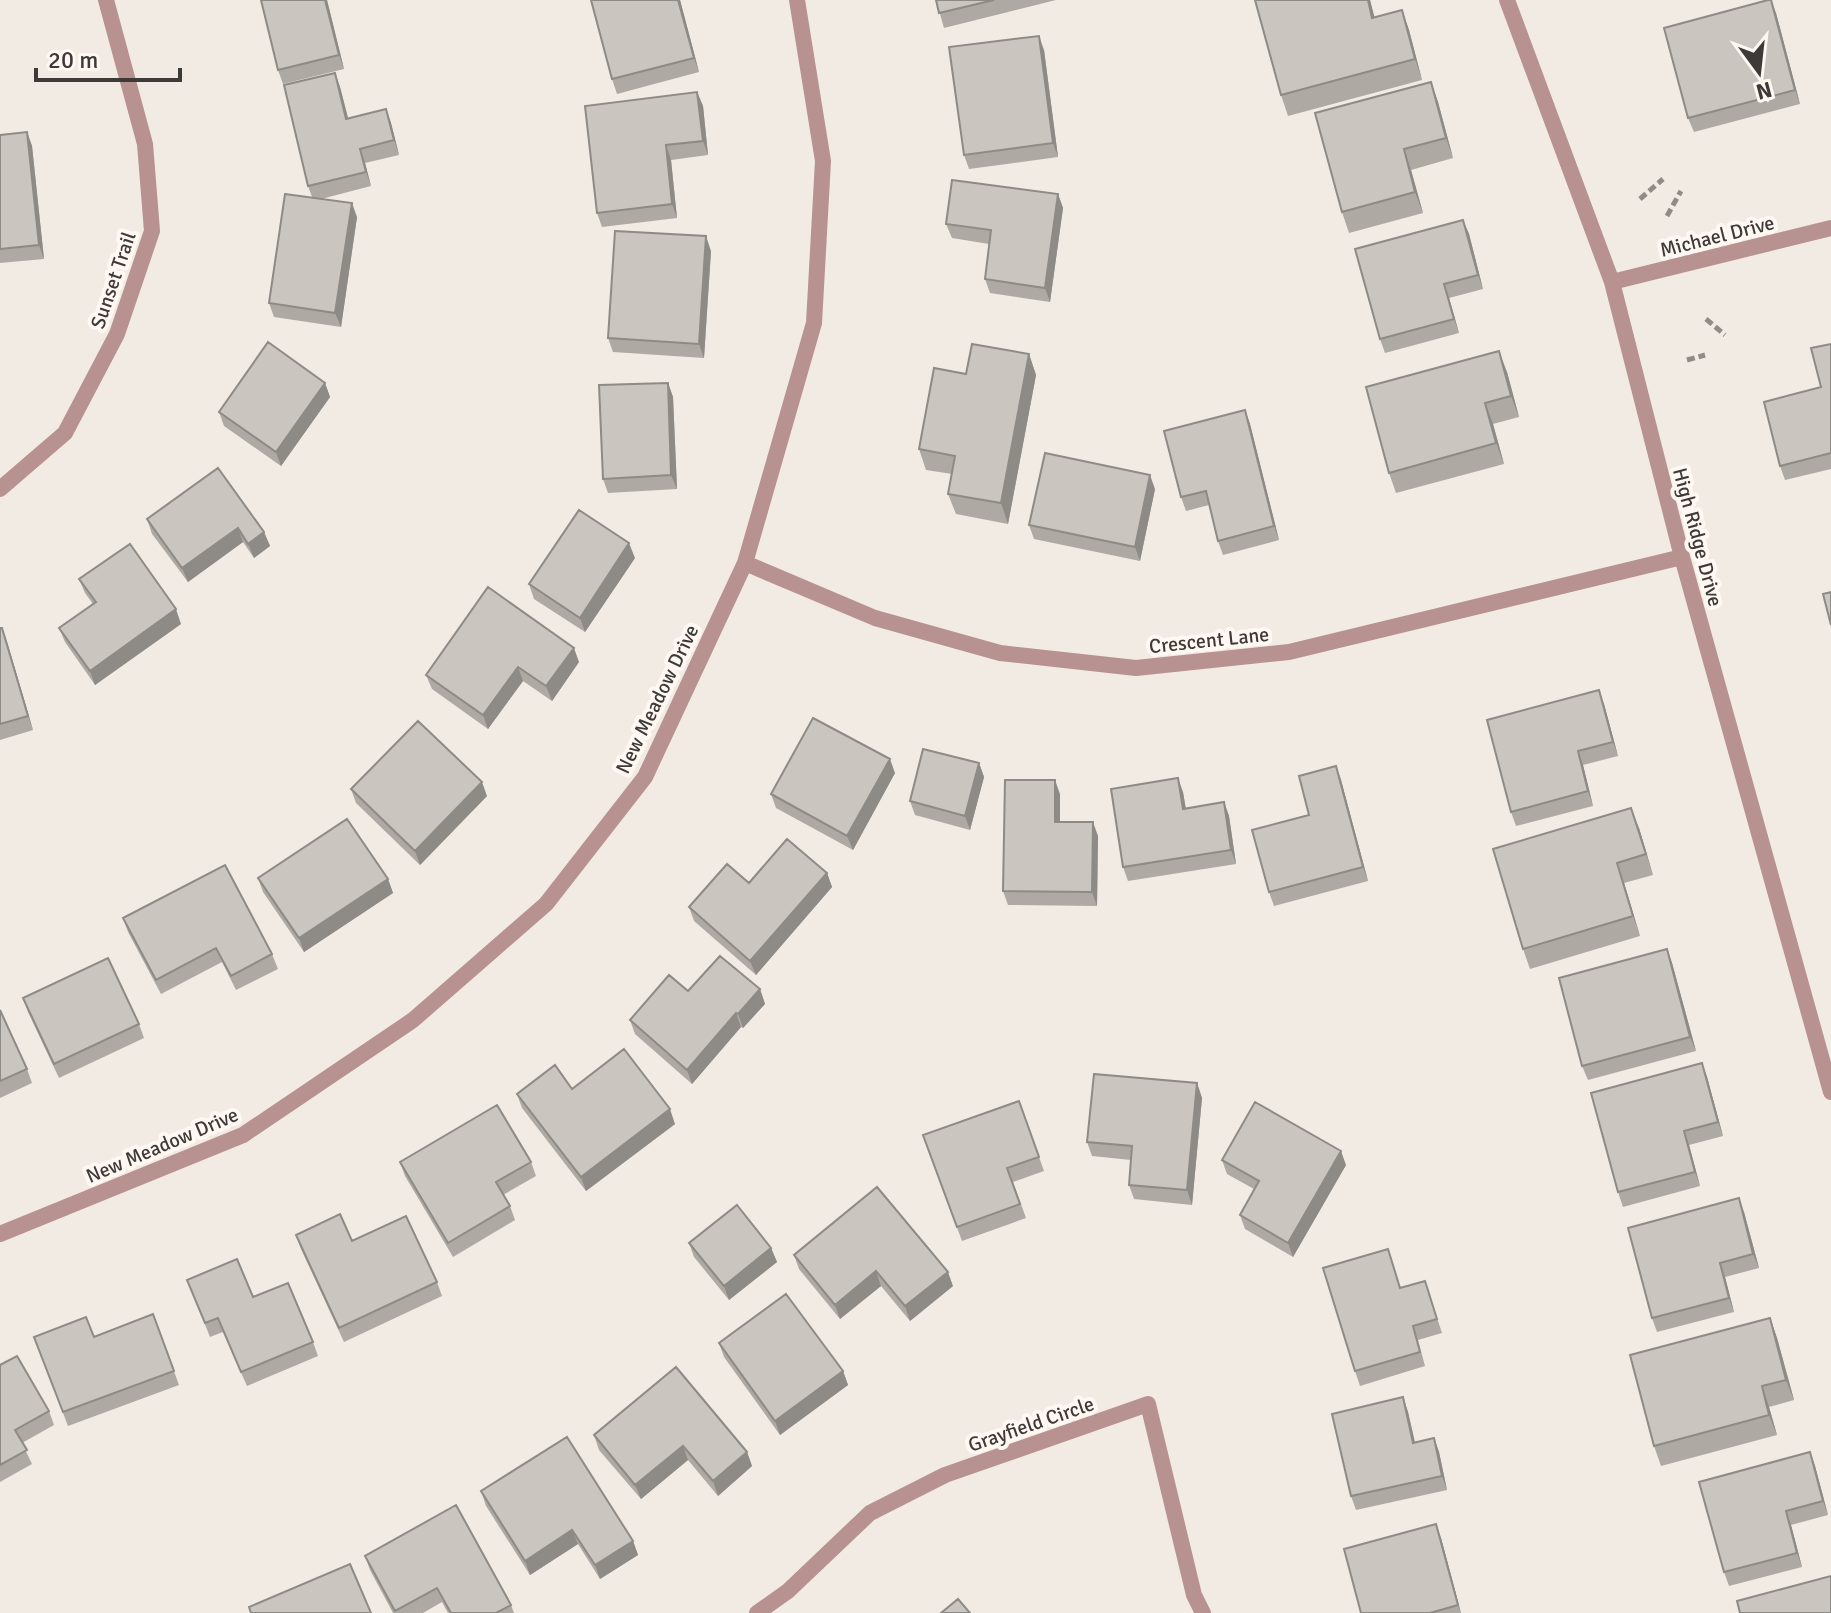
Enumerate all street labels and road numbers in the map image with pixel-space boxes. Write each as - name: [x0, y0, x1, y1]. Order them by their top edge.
- street label: Michael Drive: [1657, 210, 1777, 263]
- street label: Sunset Trail: [85, 228, 142, 332]
- street label: High Ridge Drive: [1667, 465, 1728, 609]
- street label: New Meadow Drive: [611, 621, 704, 778]
- street label: Crescent Lane: [1148, 622, 1270, 659]
- street label: New Meadow Drive: [82, 1102, 242, 1189]
- street label: Grayfield Circle: [965, 1391, 1097, 1458]

